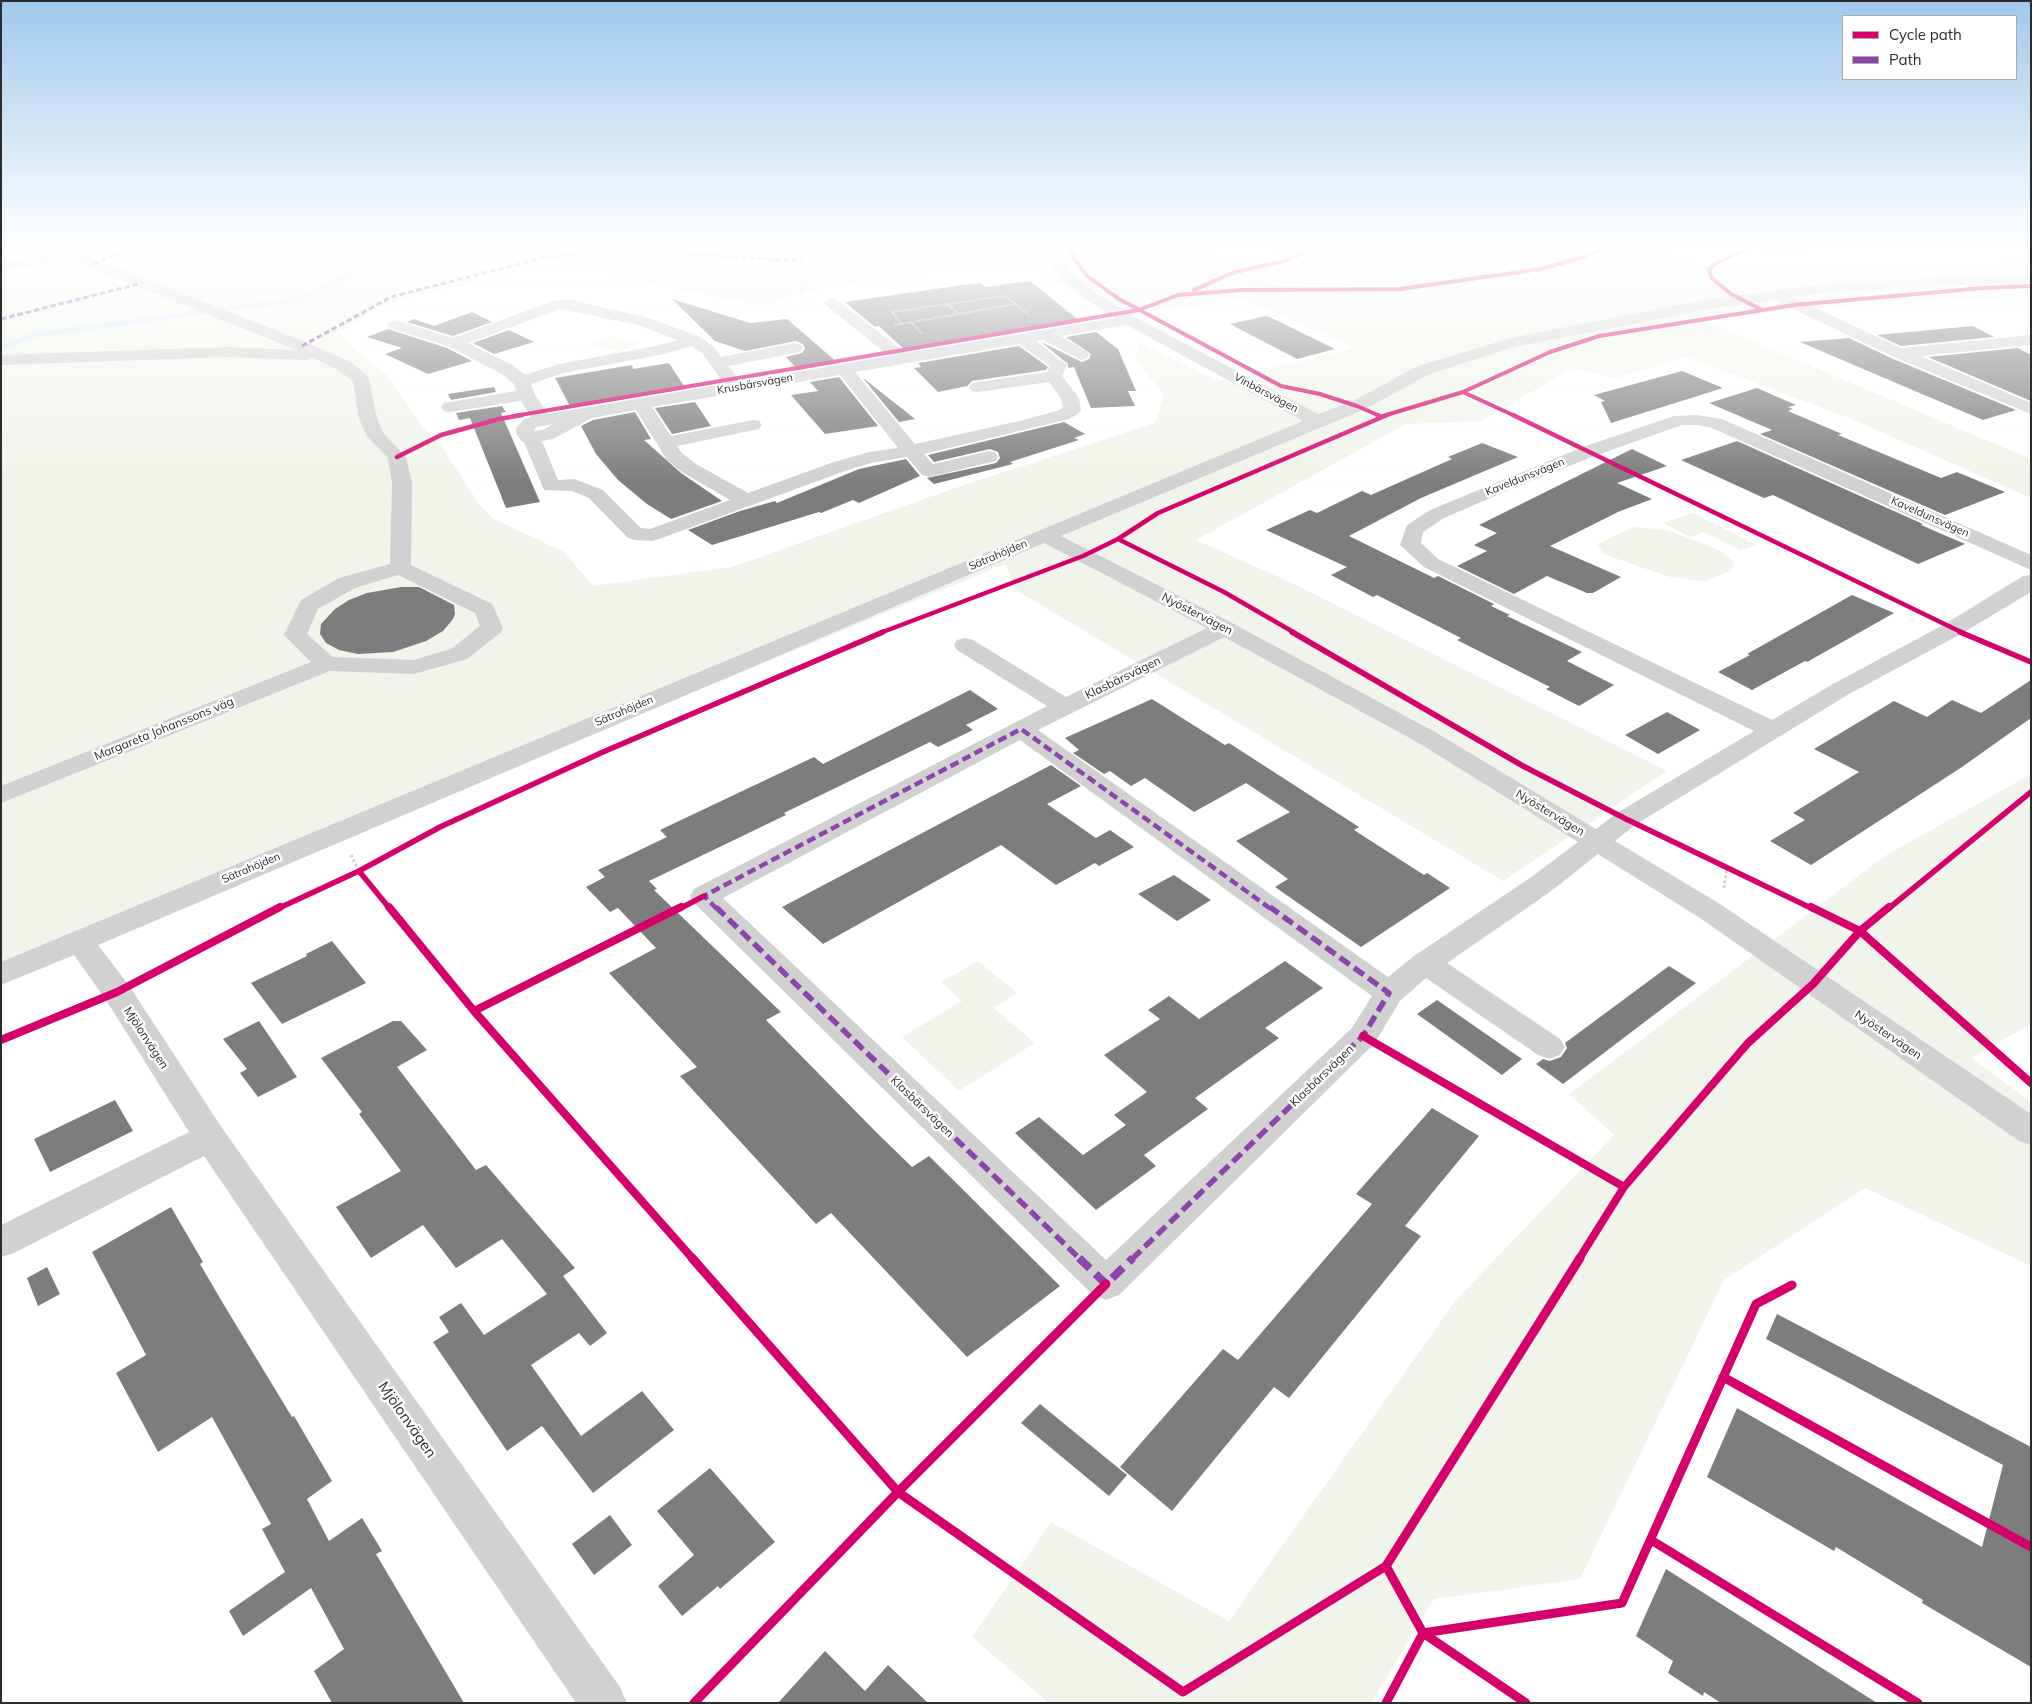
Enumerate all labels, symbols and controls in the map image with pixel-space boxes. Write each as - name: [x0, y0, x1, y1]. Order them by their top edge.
- legend: [1842, 15, 2017, 80]
- text: Cycle path: [1889, 25, 1962, 44]
- text: Path: [1889, 50, 1921, 69]
- street label: Krusbärsvägen: [716, 371, 794, 397]
- street label: Vinbärsvägen: [1232, 371, 1300, 415]
- street label: Kaveldunsvägen: [1484, 455, 1566, 499]
- street label: Kaveldunsvägen: [1889, 494, 1971, 540]
- street label: Sätrahöjden: [967, 537, 1029, 573]
- street label: Nyöstervägen: [1159, 590, 1235, 638]
- street label: Klasbärsvägen: [1083, 653, 1163, 703]
- street label: Sätrahöjden: [593, 693, 655, 729]
- street label: Margareta Johanssons väg: [92, 694, 236, 764]
- street label: Nyöstervägen: [1513, 787, 1587, 839]
- street label: Sätrahöjden: [220, 850, 282, 886]
- street label: Mjölonvägen: [121, 1004, 171, 1072]
- street label: Nyöstervägen: [1852, 1007, 1924, 1063]
- street label: Klasbärsvägen: [1287, 1042, 1357, 1110]
- street label: Klasbärsvägen: [887, 1073, 957, 1141]
- street label: Mjölonvägen: [374, 1378, 440, 1462]

